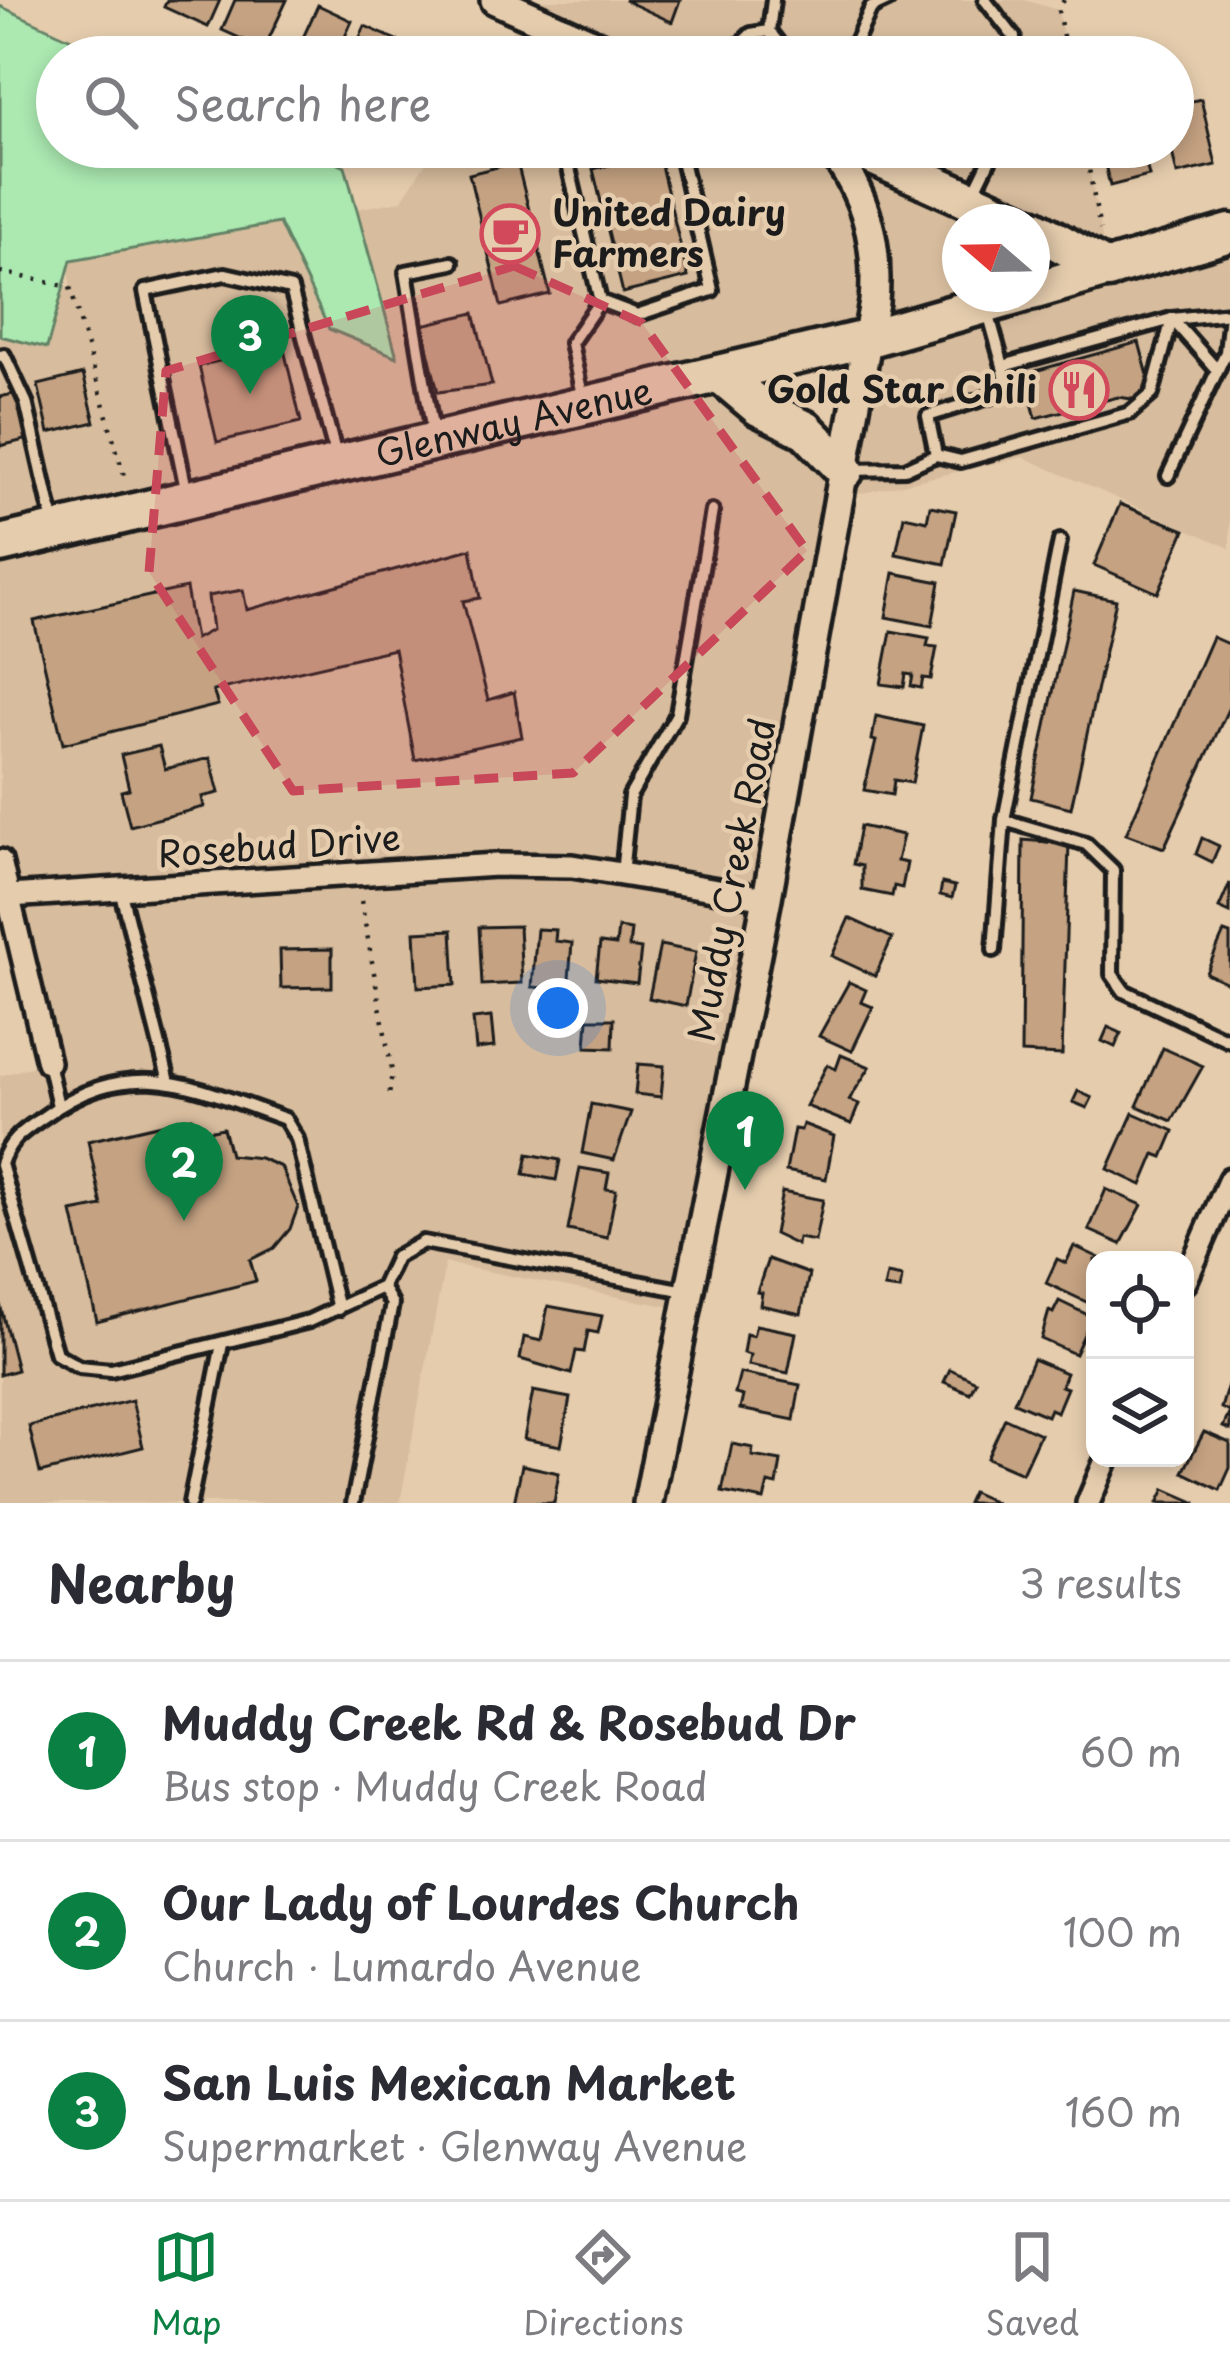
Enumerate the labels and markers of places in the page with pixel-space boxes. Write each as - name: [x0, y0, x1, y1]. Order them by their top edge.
- place label: United Dairy Farmers: [552, 184, 786, 279]
- cafe icon: United Dairy Farmers: [479, 203, 541, 265]
- pin: 3: [211, 295, 289, 394]
- restaurant icon: Gold Star Chili: [1048, 359, 1110, 421]
- place label: Gold Star Chili: [767, 361, 1037, 415]
- pin: 1: [706, 1091, 784, 1190]
- pin: 2: [145, 1122, 223, 1221]

